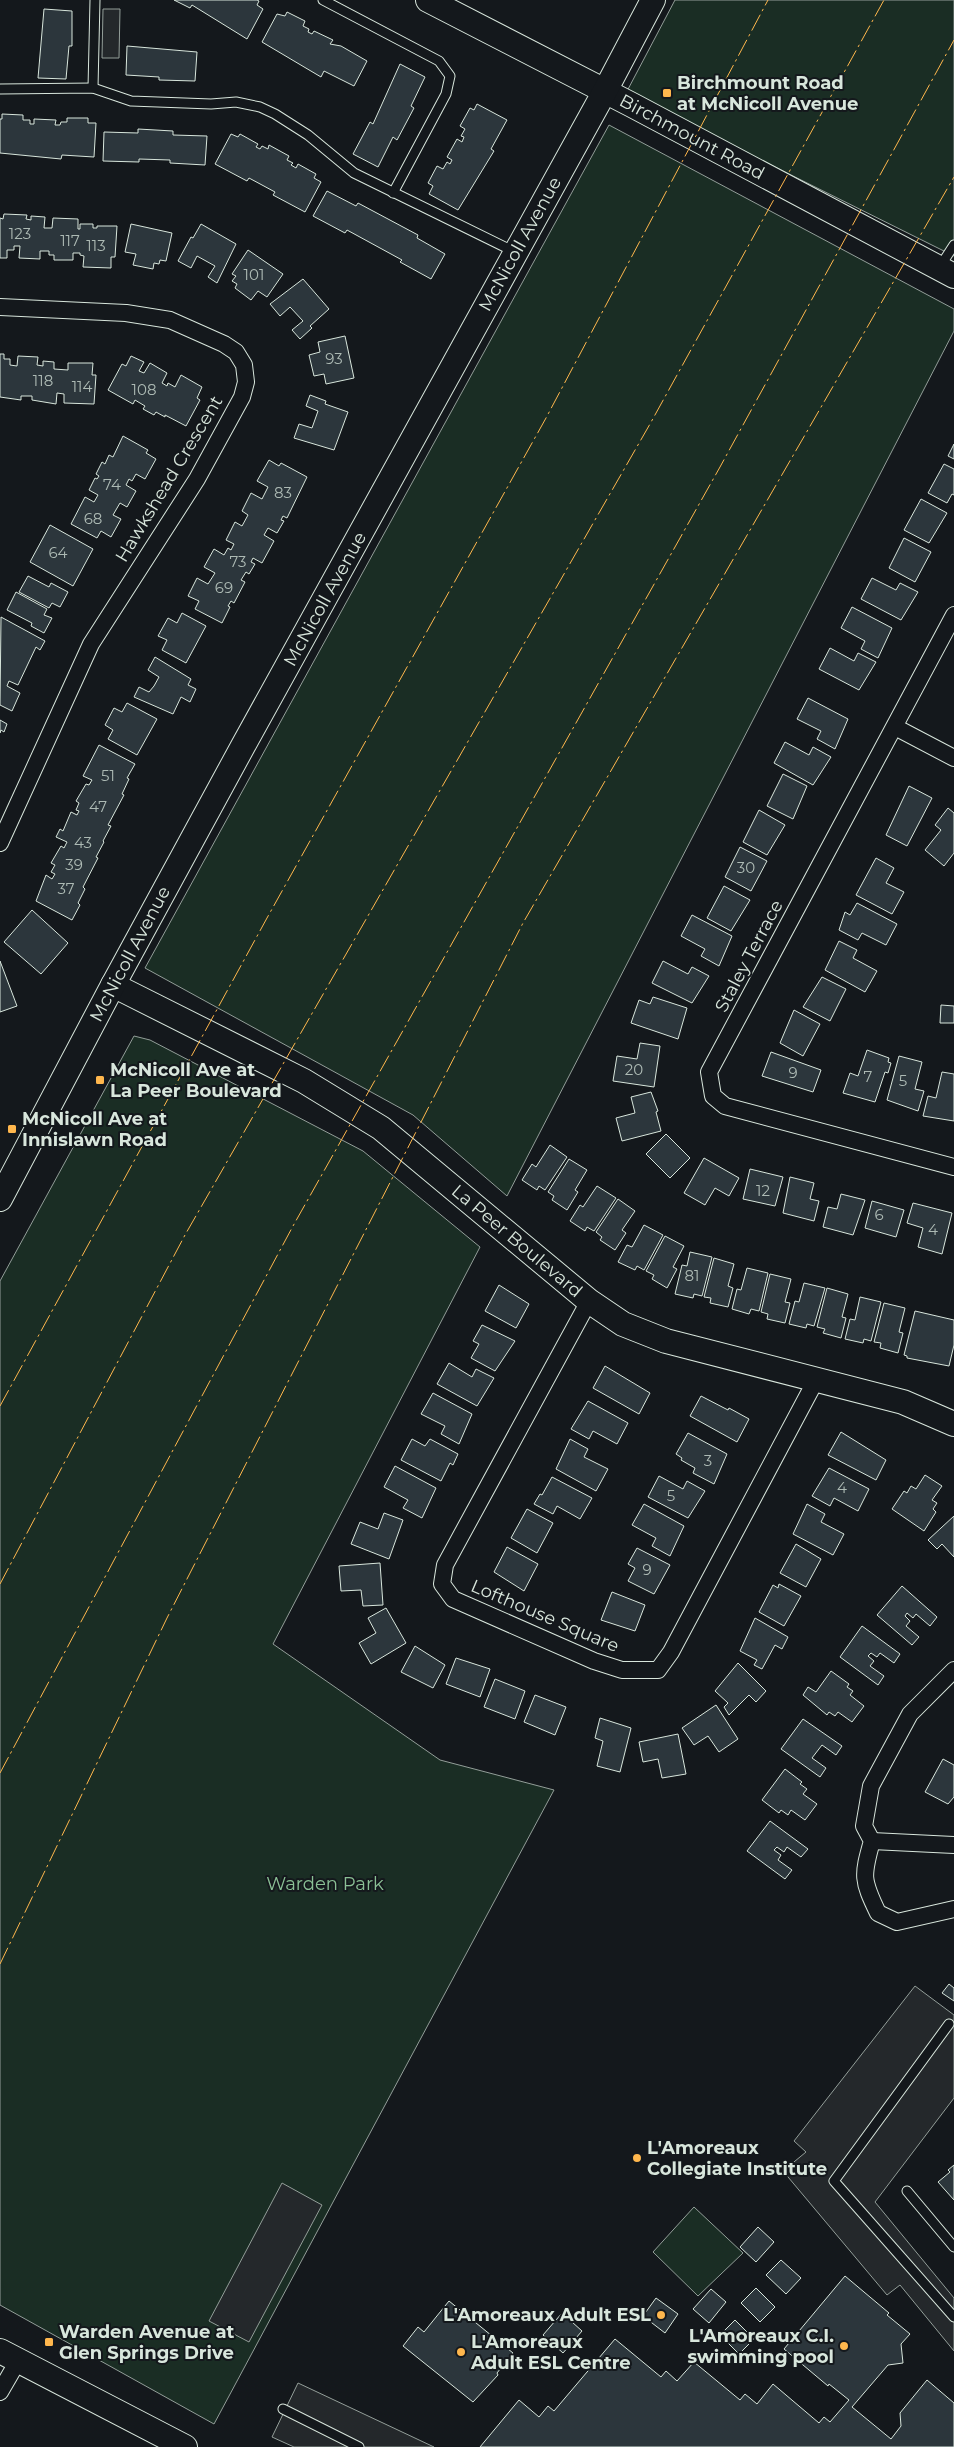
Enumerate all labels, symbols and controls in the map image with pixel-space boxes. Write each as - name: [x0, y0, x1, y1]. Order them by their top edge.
- place label: Birchmount Road at McNicoll Avenue: [677, 72, 858, 115]
- marker: Birchmount Road at McNicoll Avenue: [661, 87, 673, 99]
- street label: Birchmount Road: [616, 89, 768, 185]
- street label: McNicoll Avenue: [474, 173, 566, 315]
- house number: 123: [9, 224, 31, 243]
- house number: 117: [60, 231, 80, 250]
- house number: 113: [86, 236, 106, 255]
- house number: 101: [244, 265, 264, 284]
- house number: 93: [325, 349, 343, 368]
- house number: 118: [33, 371, 53, 390]
- house number: 114: [72, 377, 92, 396]
- house number: 108: [132, 380, 156, 399]
- street label: Hawkshead Crescent: [111, 392, 227, 566]
- house number: 74: [103, 475, 121, 494]
- house number: 83: [274, 483, 292, 502]
- house number: 68: [84, 509, 102, 528]
- street label: McNicoll Avenue: [279, 528, 371, 670]
- house number: 64: [48, 543, 68, 562]
- house number: 73: [229, 552, 247, 571]
- house number: 69: [215, 578, 233, 597]
- house number: 51: [101, 766, 115, 785]
- house number: 47: [89, 797, 107, 816]
- house number: 43: [74, 833, 92, 852]
- house number: 39: [65, 855, 83, 874]
- house number: 30: [737, 858, 755, 877]
- house number: 37: [57, 879, 75, 898]
- street label: McNicoll Avenue: [85, 882, 175, 1026]
- street label: Staley Terrace: [710, 896, 788, 1016]
- place label: McNicoll Ave at La Peer Boulevard: [110, 1059, 282, 1102]
- house number: 20: [625, 1060, 643, 1079]
- house number: 9: [788, 1063, 798, 1082]
- house number: 7: [864, 1067, 873, 1086]
- house number: 5: [899, 1071, 907, 1090]
- marker: McNicoll Ave at La Peer Boulevard: [94, 1074, 106, 1086]
- place label: McNicoll Ave at Innislawn Road: [22, 1108, 167, 1151]
- marker: McNicoll Ave at Innislawn Road: [6, 1123, 18, 1135]
- street label: La Peer Boulevard: [447, 1180, 587, 1302]
- house number: 12: [756, 1181, 770, 1200]
- house number: 6: [874, 1205, 884, 1224]
- house number: 4: [928, 1220, 938, 1239]
- house number: 81: [685, 1266, 700, 1285]
- house number: 3: [704, 1451, 712, 1470]
- house number: 4: [837, 1478, 847, 1497]
- house number: 5: [667, 1486, 675, 1505]
- house number: 9: [642, 1560, 652, 1579]
- street label: Lofthouse Square: [468, 1575, 623, 1657]
- park label: Warden Park: [266, 1873, 384, 1895]
- place label: L'Amoreaux Collegiate Institute: [647, 2137, 827, 2180]
- marker: L'Amoreaux Collegiate Institute: [631, 2152, 643, 2164]
- place label: L'Amoreaux Adult ESL: [443, 2304, 651, 2326]
- marker: L'Amoreaux Adult ESL: [655, 2309, 667, 2321]
- place label: Warden Avenue at Glen Springs Drive: [59, 2321, 234, 2364]
- place label: L'Amoreaux C.I. swimming pool: [688, 2325, 834, 2368]
- place label: L'Amoreaux Adult ESL Centre: [470, 2331, 631, 2374]
- marker: Warden Avenue at Glen Springs Drive: [43, 2336, 55, 2348]
- marker: L'Amoreaux C.I. swimming pool: [838, 2340, 850, 2352]
- marker: L'Amoreaux Adult ESL Centre: [455, 2346, 467, 2358]

